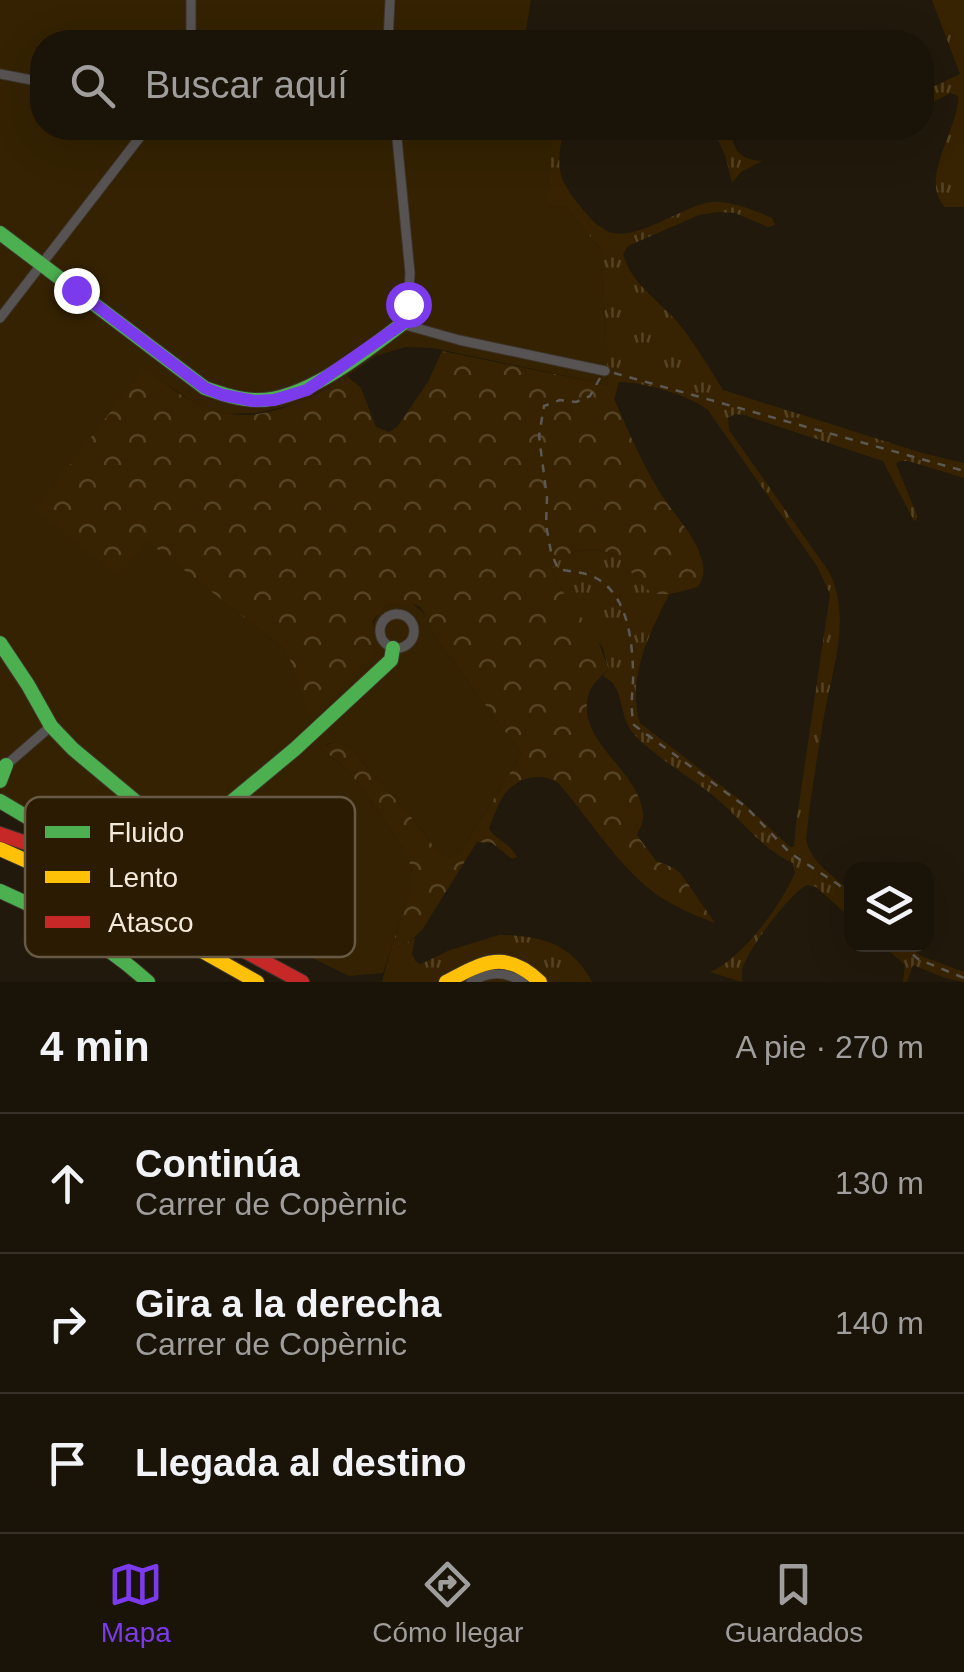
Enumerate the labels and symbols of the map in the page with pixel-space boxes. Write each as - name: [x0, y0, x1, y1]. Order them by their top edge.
- route end: [54, 268, 100, 314]
- route start: [386, 282, 432, 328]
- legend: [25, 797, 355, 957]
- text: Fluido: [108, 817, 184, 848]
- text: Lento: [108, 862, 178, 893]
- text: Atasco: [108, 907, 194, 938]

